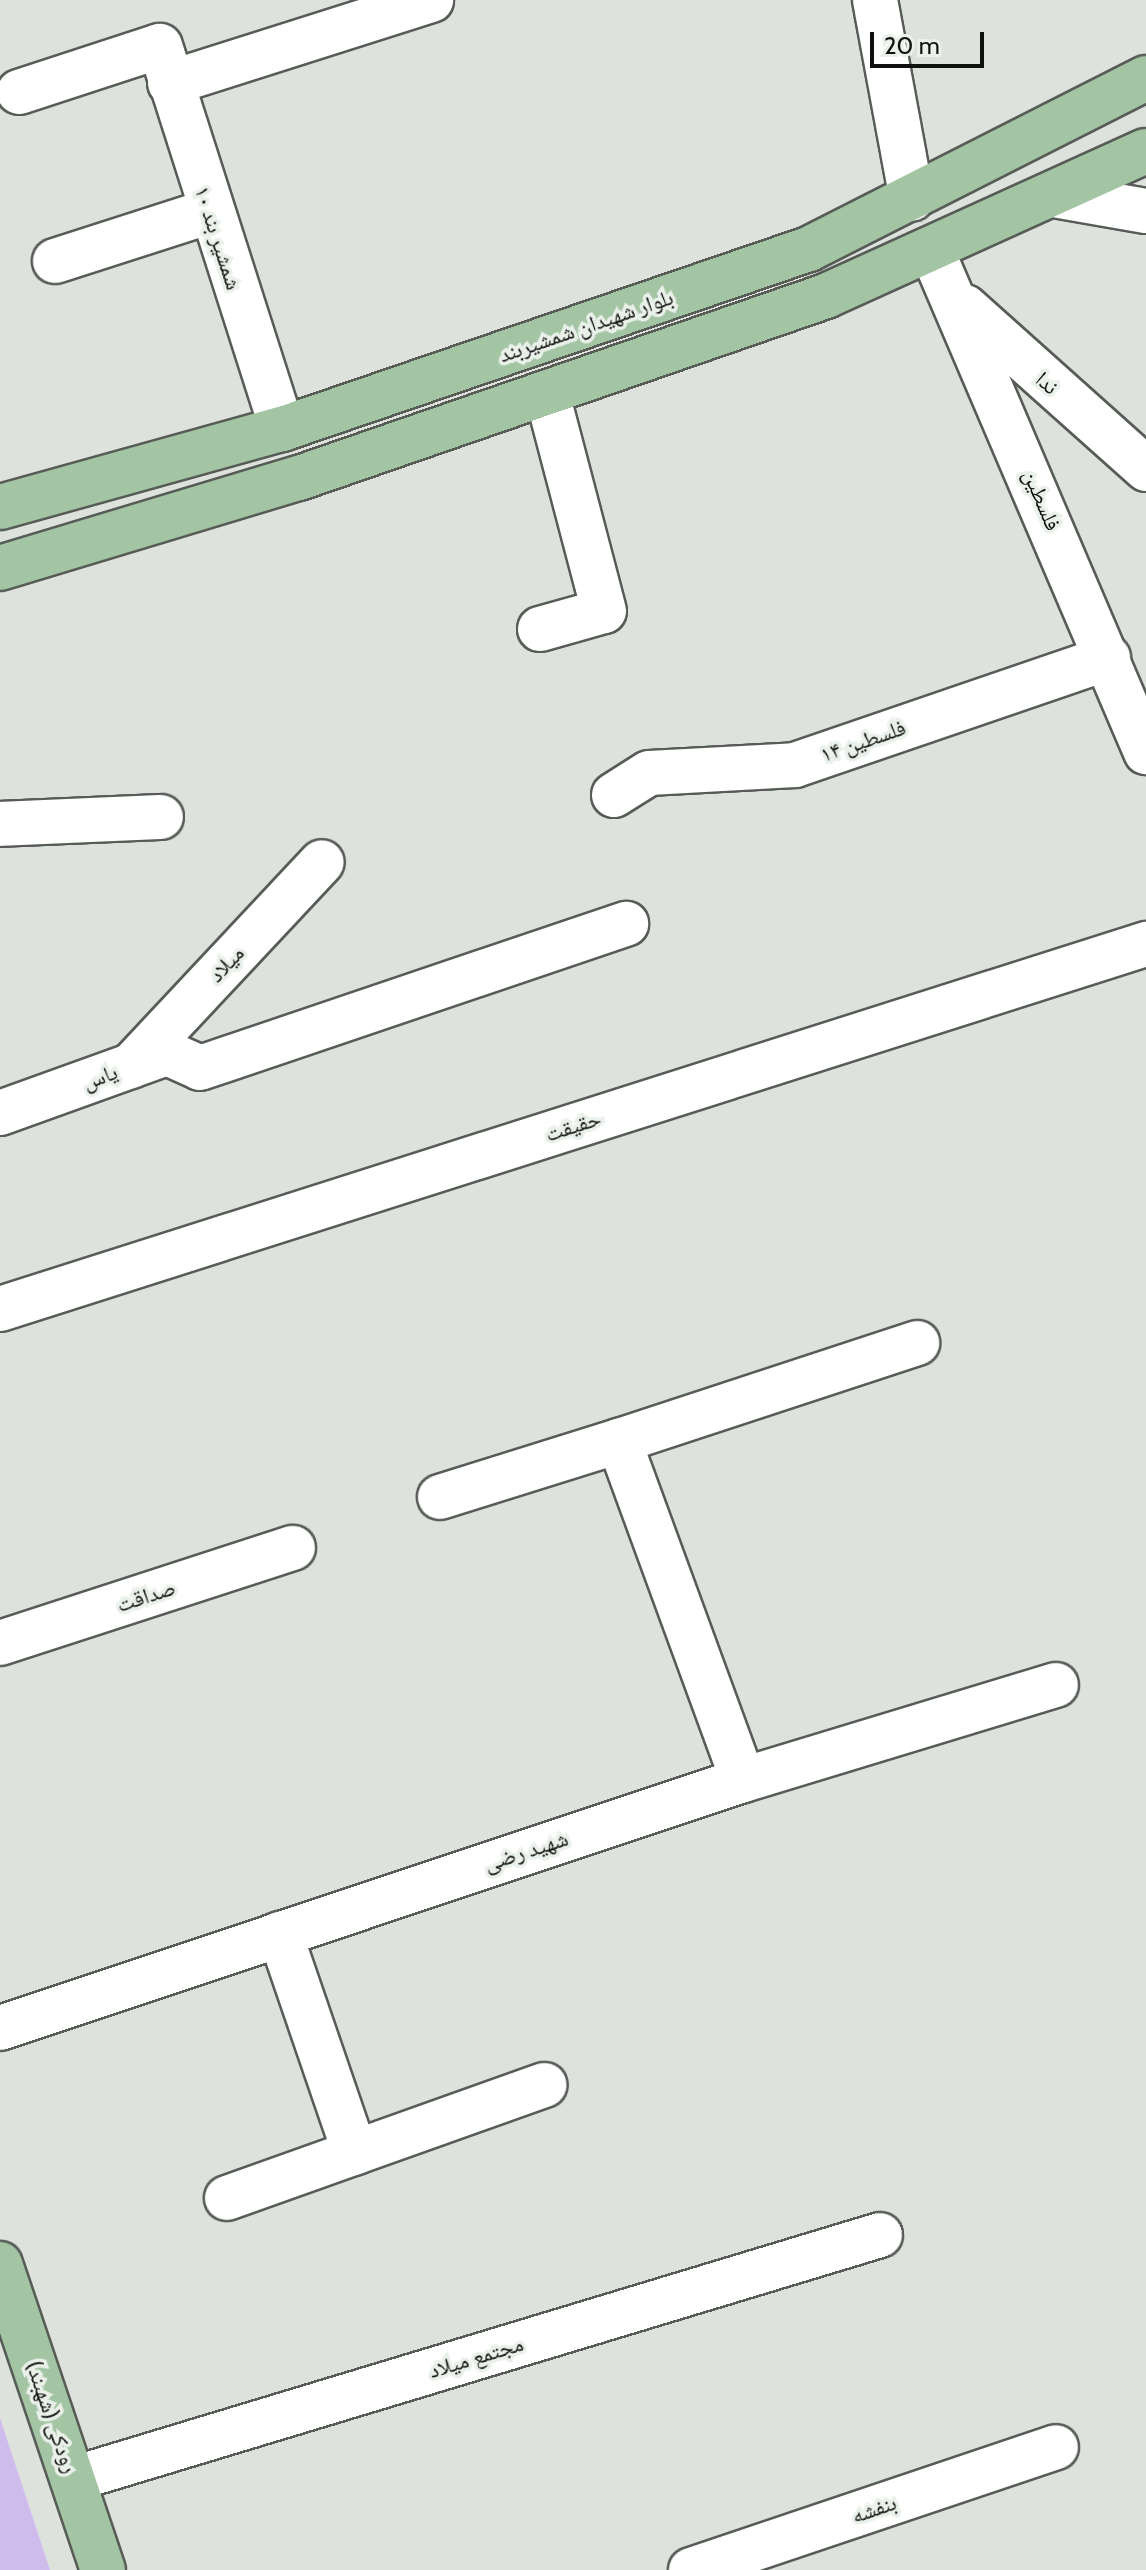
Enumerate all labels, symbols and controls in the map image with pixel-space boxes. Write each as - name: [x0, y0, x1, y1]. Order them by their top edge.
- scale bar: [874, 16, 988, 66]
- text: 20 m: [884, 31, 940, 60]
- street label: شمشیر بند ۱۰: [189, 183, 247, 293]
- street label: بلوار شهیدان شمشیربند: [495, 284, 677, 368]
- street label: ندا: [1030, 366, 1064, 400]
- street label: فلسطین: [1017, 465, 1067, 535]
- street label: فلسطین ۱۴: [817, 714, 909, 768]
- street label: میلاد: [203, 940, 249, 988]
- street label: یاس: [79, 1059, 121, 1095]
- street label: حقیقت: [542, 1105, 604, 1147]
- street label: صداقت: [113, 1574, 179, 1618]
- street label: شهید رضی: [481, 1825, 571, 1877]
- street label: مجتمع میلاد: [425, 2330, 527, 2384]
- street label: رودکی (شهبند): [20, 2357, 84, 2477]
- street label: بنفشه: [848, 2489, 900, 2529]

